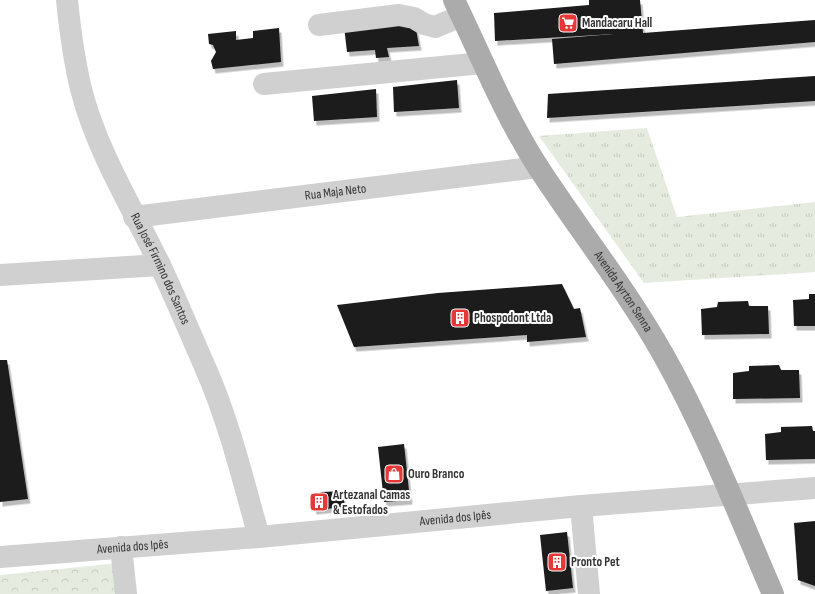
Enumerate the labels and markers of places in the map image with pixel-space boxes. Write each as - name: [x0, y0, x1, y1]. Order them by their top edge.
- supermarket icon: Mandacaru Hall: [557, 12, 579, 34]
- place label: Mandacaru Hall: [582, 15, 653, 31]
- building icon: Phospodont Ltda: [449, 307, 471, 329]
- place label: Phospodont Ltda: [474, 310, 551, 326]
- shop icon: Ouro Branco: [383, 463, 405, 485]
- place label: Ouro Branco: [408, 466, 465, 482]
- place label: Artezanal Camas & Estofados: [332, 487, 410, 518]
- building icon: Artezanal Camas & Estofados: [308, 491, 330, 513]
- building icon: Pronto Pet: [546, 551, 568, 573]
- place label: Pronto Pet: [571, 554, 621, 570]

